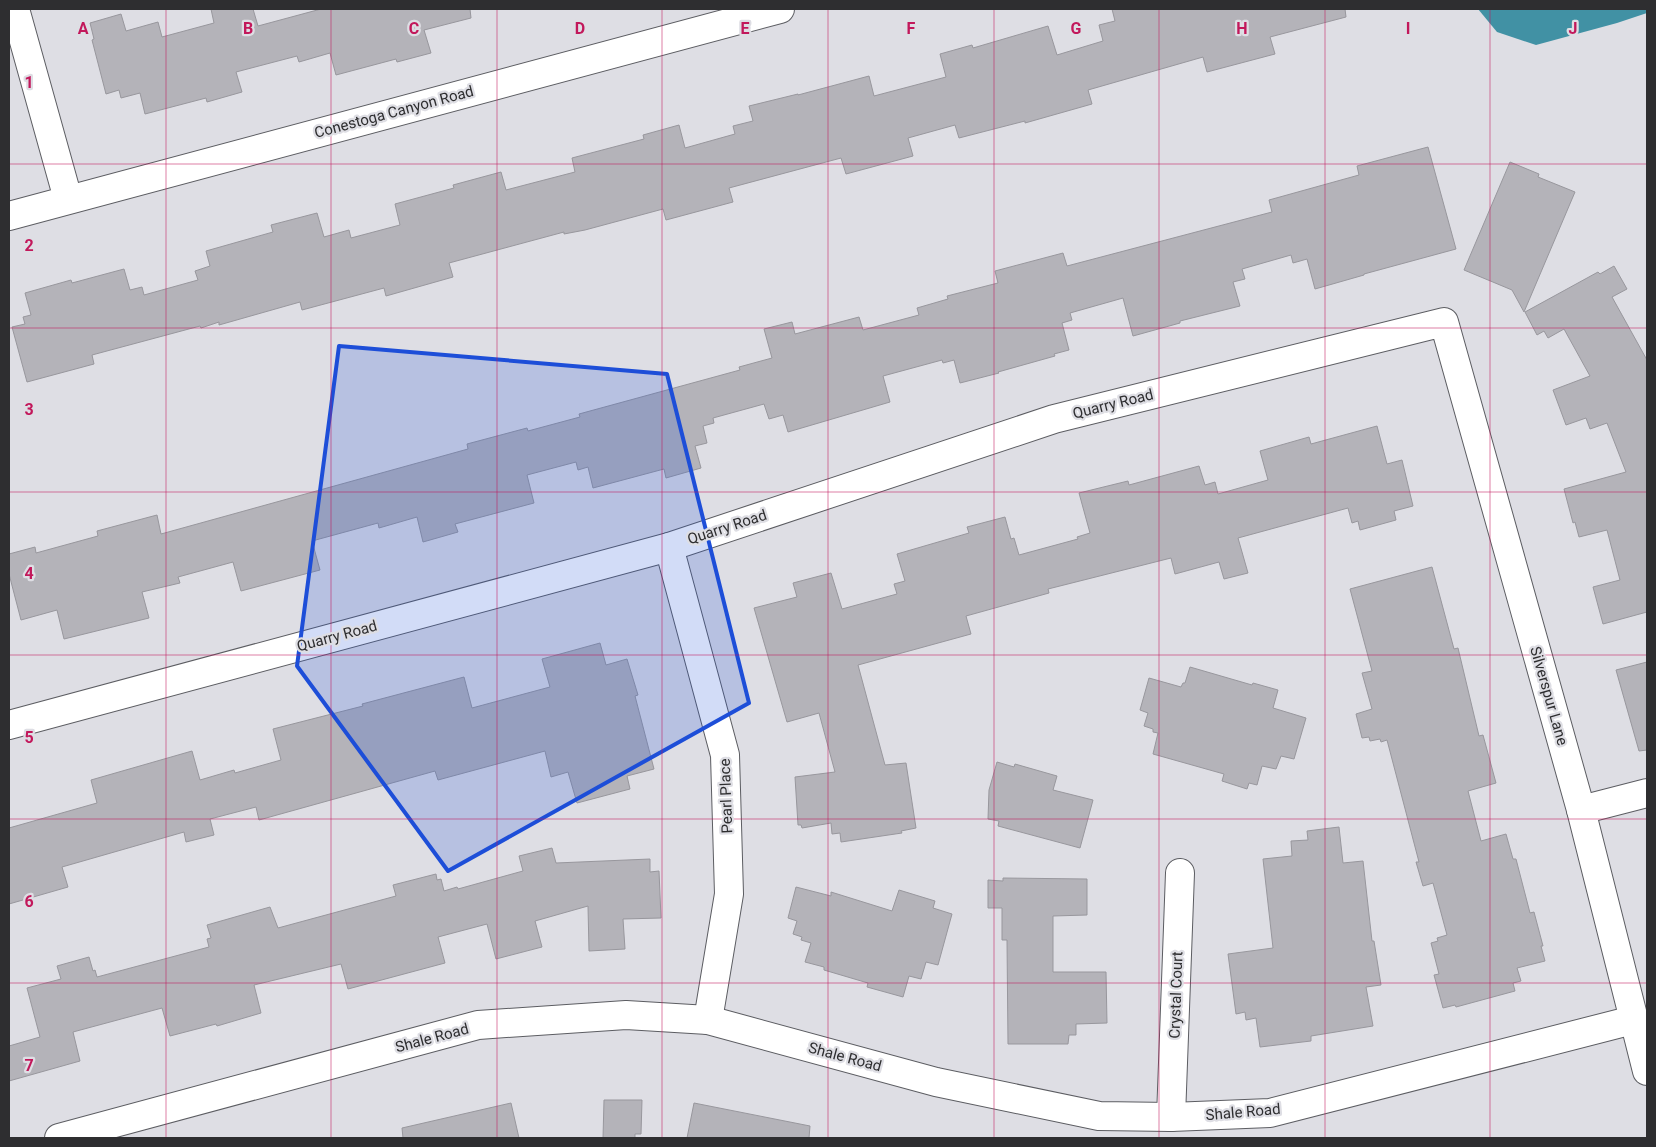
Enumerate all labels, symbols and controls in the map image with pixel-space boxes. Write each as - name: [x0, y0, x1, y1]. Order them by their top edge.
- text: A: [78, 19, 89, 38]
- text: B: [243, 19, 253, 38]
- text: C: [409, 19, 419, 38]
- text: D: [575, 19, 585, 38]
- text: E: [741, 19, 750, 38]
- text: F: [907, 19, 916, 38]
- text: G: [1071, 19, 1082, 38]
- text: H: [1236, 19, 1248, 38]
- text: I: [1406, 19, 1410, 38]
- text: J: [1569, 19, 1577, 38]
- text: 1: [24, 73, 34, 92]
- street label: Conestoga Canyon Road: [312, 82, 476, 142]
- text: 2: [24, 236, 34, 255]
- street label: Quarry Road: [1071, 385, 1155, 423]
- text: 3: [24, 400, 34, 419]
- street label: Quarry Road: [685, 506, 769, 548]
- text: 4: [24, 564, 34, 583]
- street label: Quarry Road: [295, 617, 379, 655]
- street label: Silverspur Lane: [1526, 644, 1572, 748]
- text: 5: [24, 728, 34, 747]
- street label: Pearl Place: [716, 758, 736, 834]
- text: 6: [24, 892, 34, 911]
- street label: Crystal Court: [1165, 951, 1187, 1039]
- street label: Shale Road: [393, 1020, 471, 1056]
- street label: Shale Road: [806, 1039, 884, 1075]
- text: 7: [24, 1056, 34, 1075]
- street label: Shale Road: [1205, 1100, 1281, 1124]

